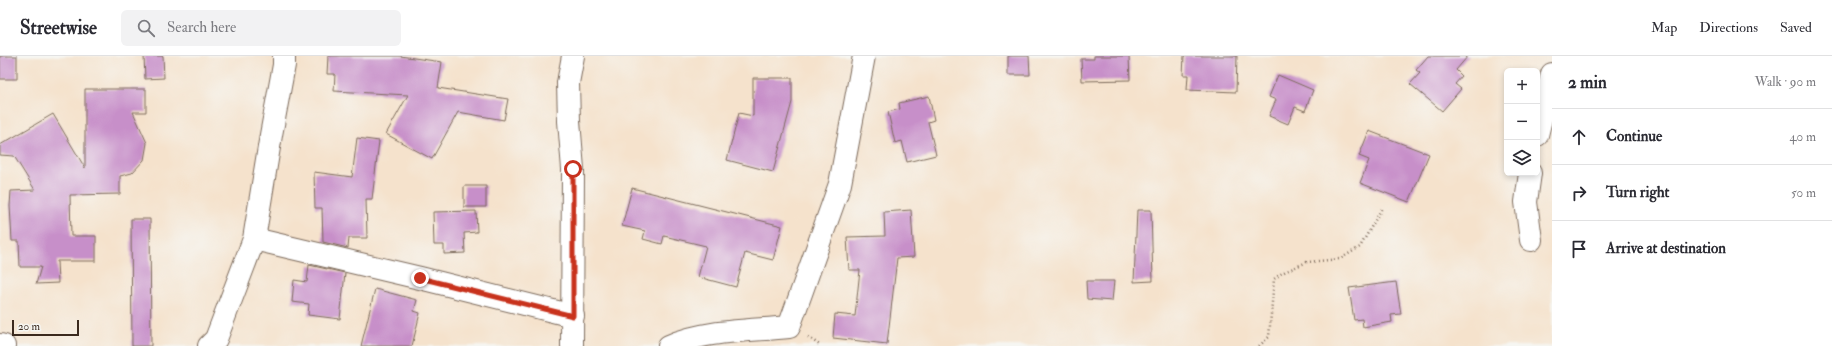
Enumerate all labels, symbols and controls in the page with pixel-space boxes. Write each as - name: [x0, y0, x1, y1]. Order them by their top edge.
- search box: [121, 10, 401, 46]
- text: Streetwise: [20, 16, 97, 40]
- icon: search: [135, 17, 157, 39]
- text: Search here: [167, 18, 236, 37]
- text: Map: [1651, 19, 1677, 36]
- text: Directions: [1699, 19, 1758, 36]
- text: Saved: [1780, 19, 1812, 36]
- map controls: [1504, 68, 1540, 176]
- button: +: [1504, 68, 1540, 104]
- text: 2 min: [1568, 72, 1607, 93]
- text: Walk · 90 m: [1755, 74, 1816, 90]
- button: −: [1504, 104, 1540, 140]
- icon: ahead: [1568, 126, 1590, 148]
- text: Continue: [1606, 127, 1662, 146]
- text: 40 m: [1790, 129, 1816, 145]
- button: layers: [1504, 140, 1540, 176]
- route start: [564, 160, 582, 178]
- icon: right: [1568, 182, 1590, 204]
- text: Turn right: [1606, 183, 1669, 202]
- text: 50 m: [1791, 185, 1816, 201]
- icon: arrive: [1568, 238, 1590, 260]
- text: Arrive at destination: [1606, 239, 1726, 258]
- route end: [411, 269, 429, 287]
- scale bar: [12, 318, 79, 337]
- text: 20 m: [18, 320, 40, 333]

